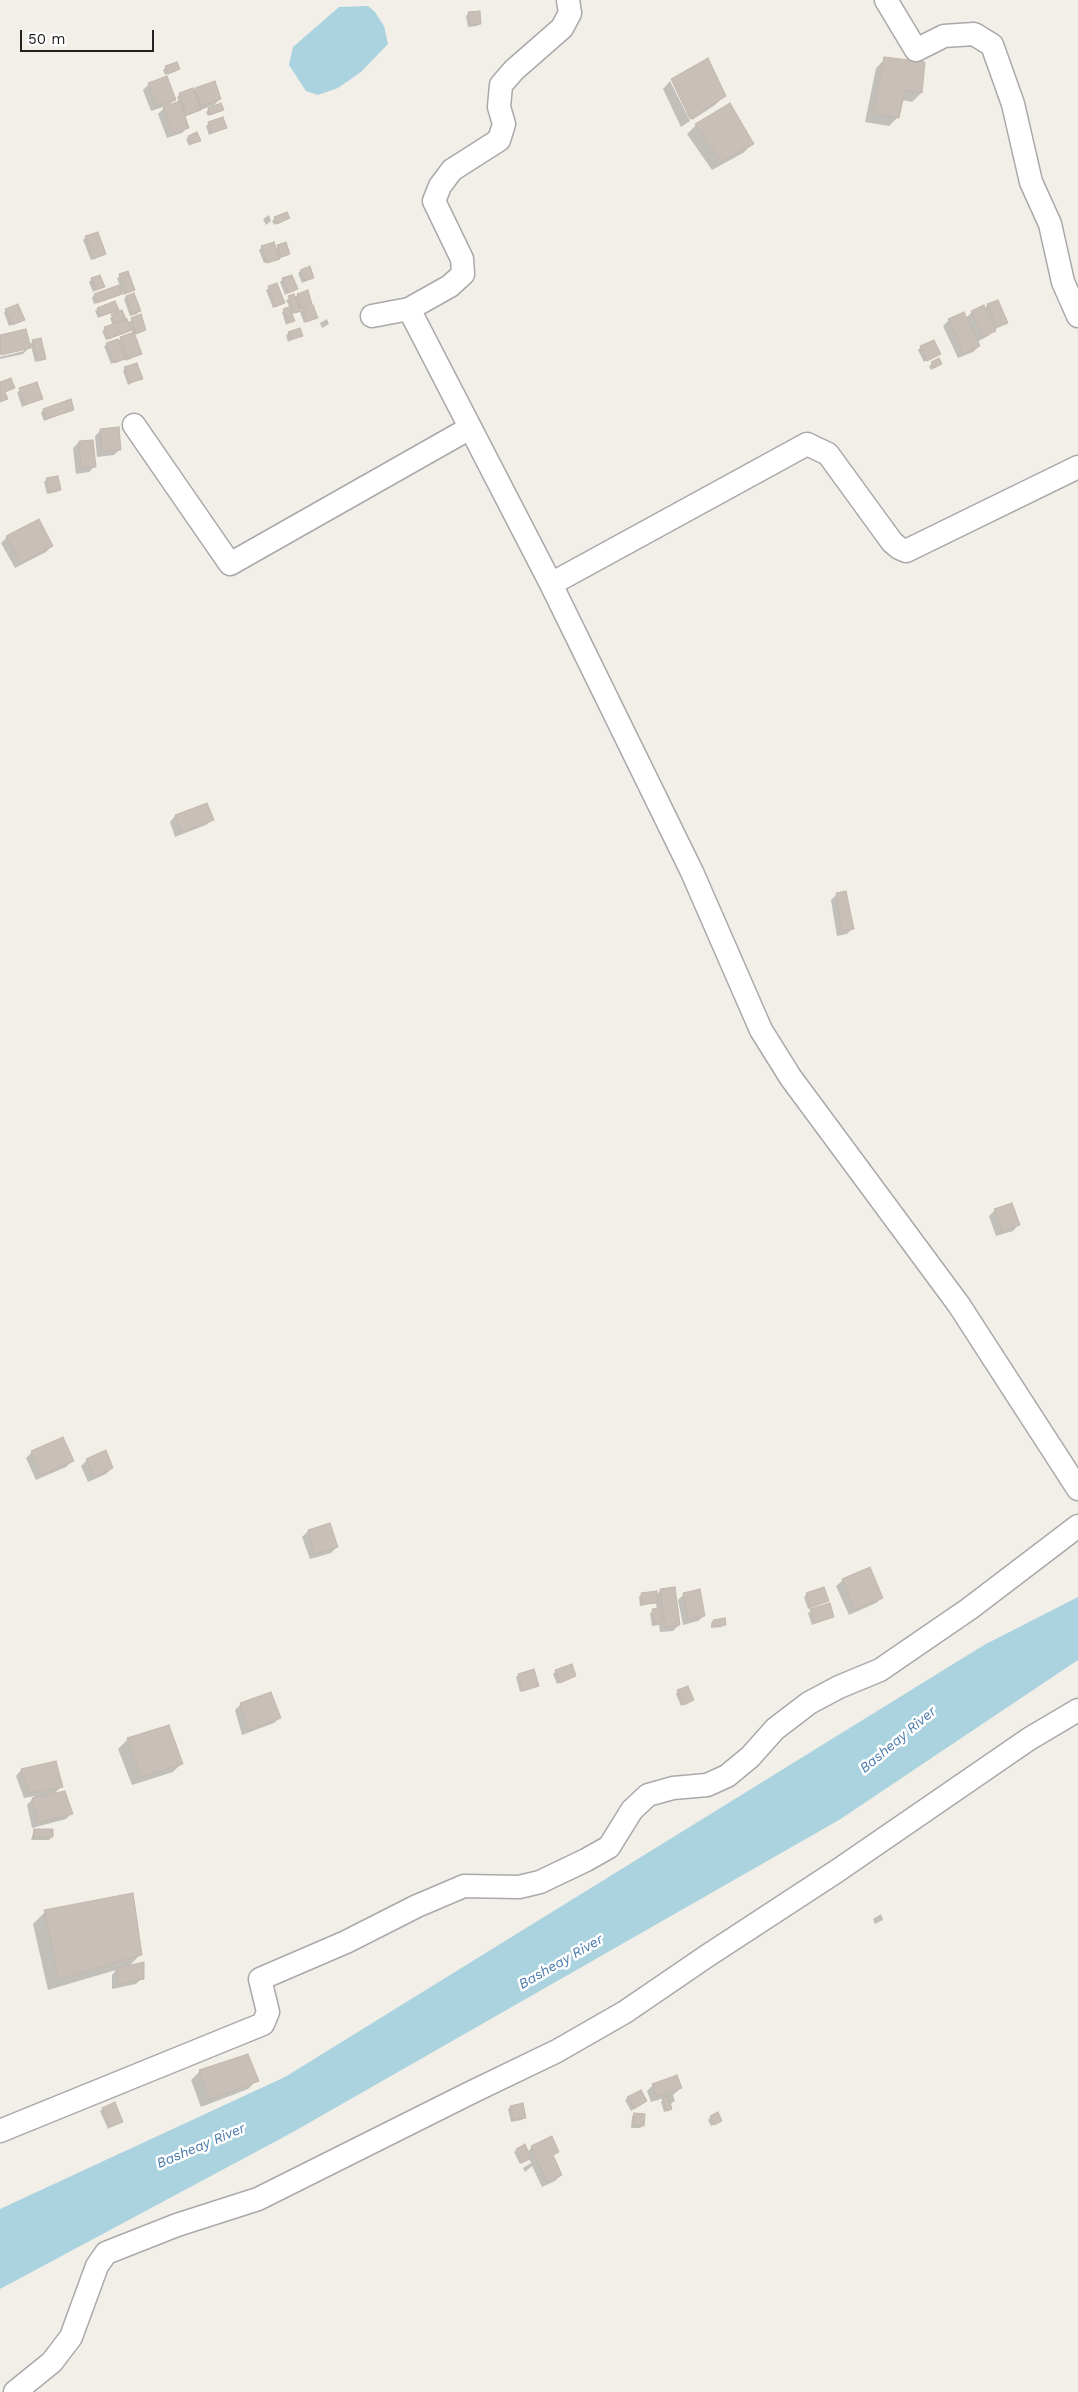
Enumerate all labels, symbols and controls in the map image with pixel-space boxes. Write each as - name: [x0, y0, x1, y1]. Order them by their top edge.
- scale bar: [22, 20, 156, 52]
- text: 50 m: [28, 30, 65, 48]
- water label: Basheay River: [856, 1703, 940, 1777]
- water label: Basheay River: [516, 1931, 606, 1993]
- water label: Basheay River: [154, 2120, 248, 2172]

